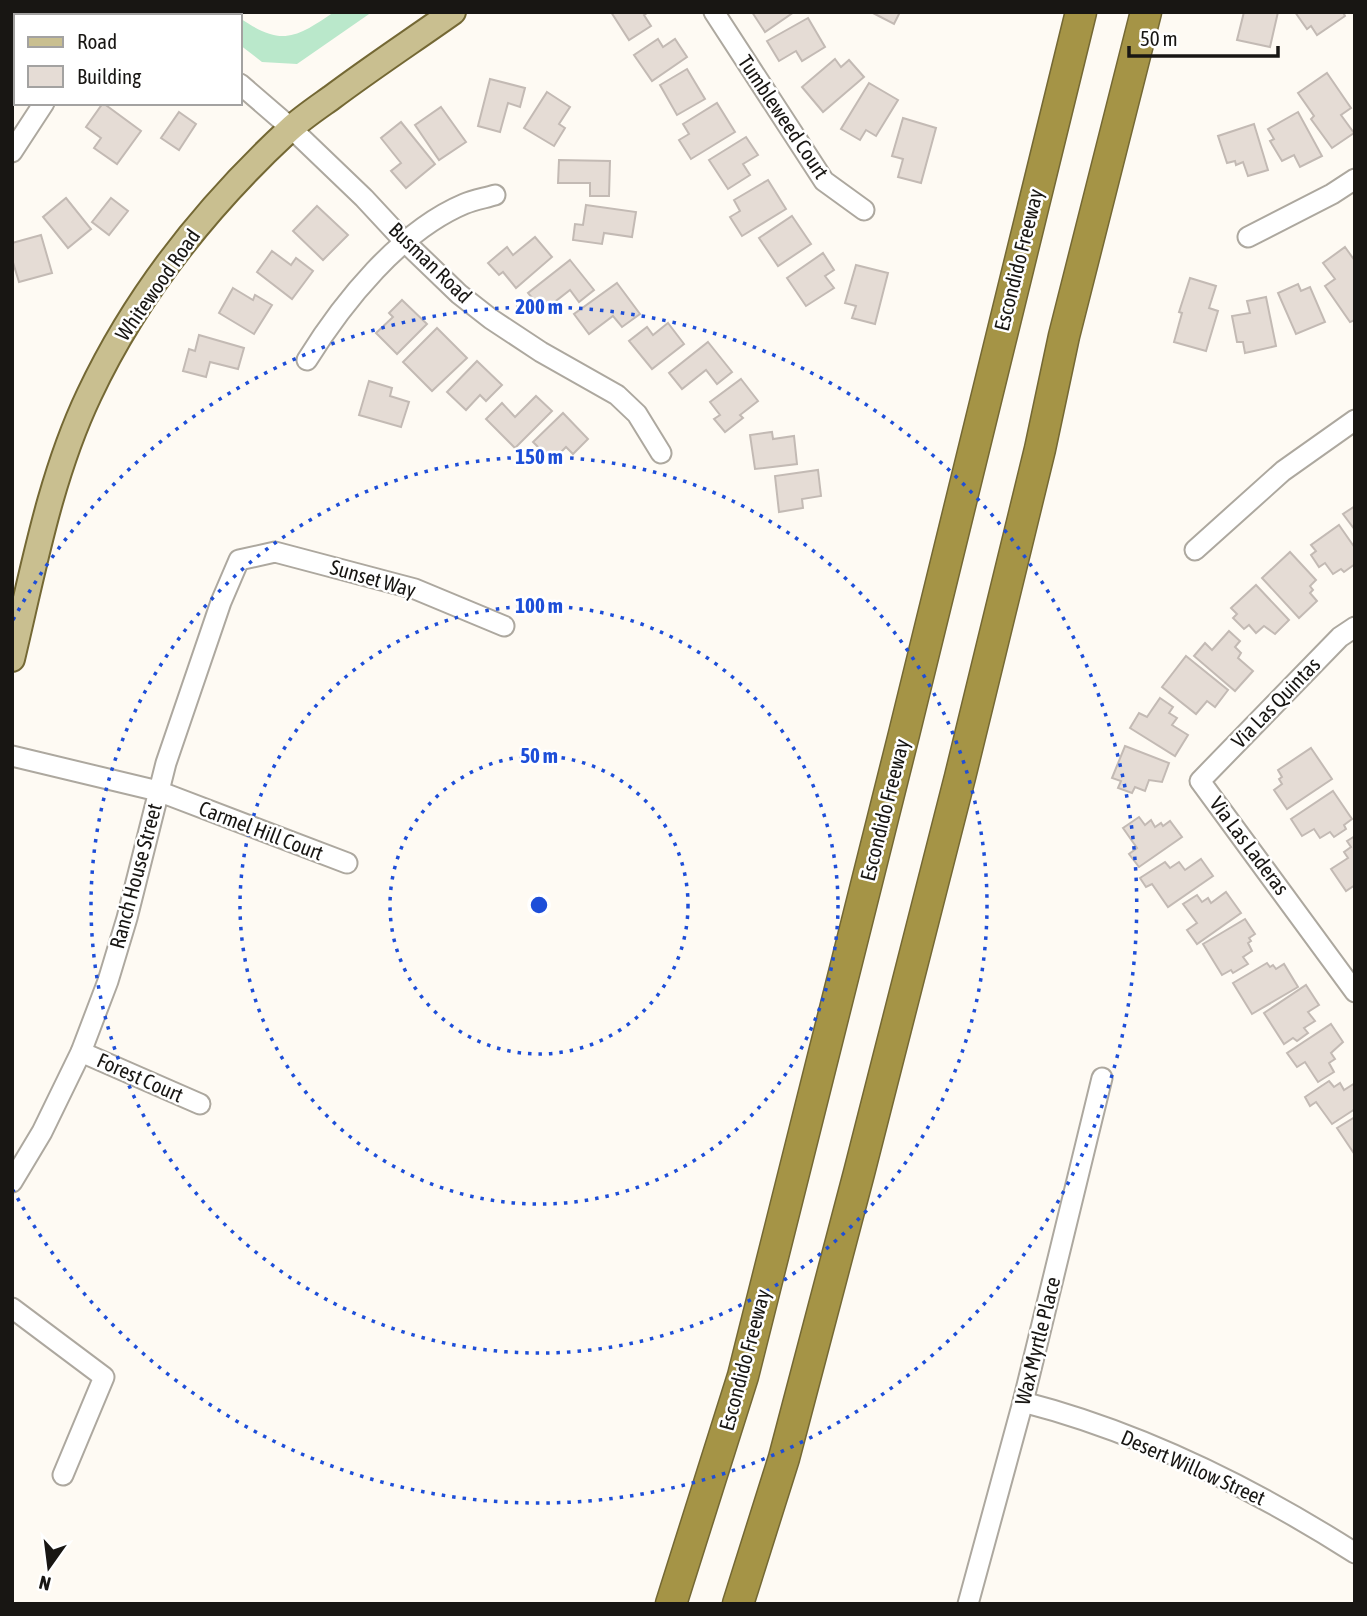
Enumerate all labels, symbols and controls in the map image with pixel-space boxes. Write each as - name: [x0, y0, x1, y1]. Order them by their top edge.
- legend: [14, 14, 242, 105]
- scale bar: [1129, 14, 1278, 58]
- text: 50 m: [1140, 26, 1178, 50]
- text: Road: [77, 29, 117, 53]
- street label: Tumbleweed Court: [734, 50, 834, 183]
- text: Building: [77, 64, 141, 88]
- street label: Escondido Freeway: [989, 186, 1047, 333]
- street label: Busman Road: [384, 217, 477, 308]
- street label: Whitewood Road: [110, 224, 204, 345]
- text: 200 m: [515, 294, 563, 318]
- text: 150 m: [515, 444, 563, 468]
- street label: Sunset Way: [328, 554, 419, 602]
- text: 100 m: [515, 593, 563, 617]
- street label: Via Las Quintas: [1226, 652, 1324, 753]
- street label: Escondido Freeway: [855, 736, 913, 883]
- text: 50 m: [520, 743, 558, 767]
- street label: Via Las Laderas: [1205, 792, 1294, 899]
- street label: Carmel Hill Court: [196, 795, 327, 865]
- street label: Ranch House Street: [104, 800, 166, 951]
- centre of rings: [527, 893, 551, 917]
- street label: Forest Court: [94, 1048, 187, 1107]
- street label: Wax Myrtle Place: [1010, 1274, 1065, 1407]
- street label: Escondido Freeway: [714, 1286, 775, 1433]
- street label: Desert Willow Street: [1118, 1425, 1269, 1510]
- north arrow: [14, 1532, 84, 1602]
- text: N: [37, 1571, 53, 1596]

